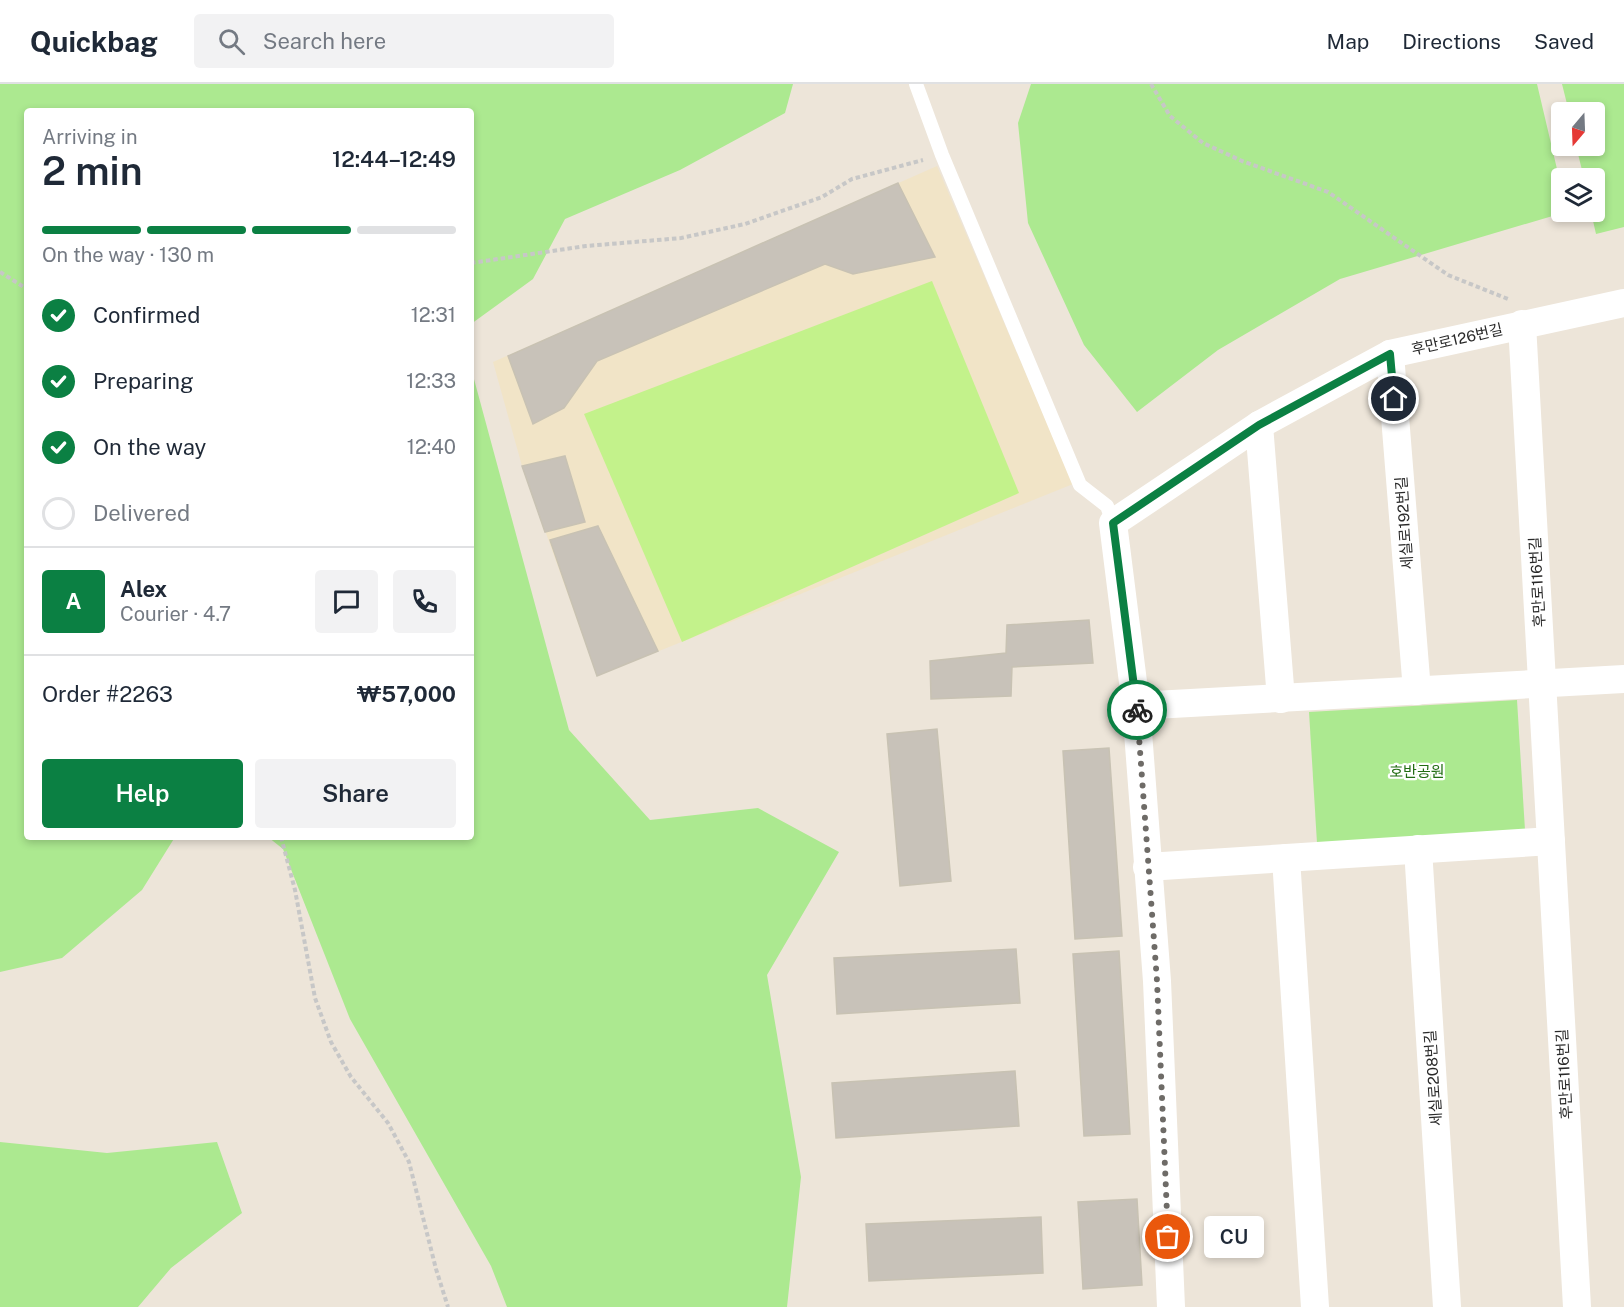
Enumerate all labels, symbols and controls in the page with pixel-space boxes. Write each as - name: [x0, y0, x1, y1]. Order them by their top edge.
- search box: [194, 14, 614, 68]
- text: Quickbag: [30, 25, 158, 58]
- icon: search: [215, 25, 248, 58]
- text: Search here: [263, 28, 386, 54]
- text: Map: [1327, 29, 1369, 54]
- text: Directions: [1402, 29, 1501, 54]
- text: Saved: [1534, 29, 1594, 54]
- north arrow: [1551, 102, 1605, 156]
- map controls: [1551, 102, 1605, 222]
- text: Arriving in: [42, 125, 137, 149]
- text: 12:44–12:49: [332, 146, 456, 172]
- text: 2 min: [42, 148, 143, 194]
- button: layers: [1551, 168, 1605, 222]
- text: On the way · 130 m: [42, 243, 214, 267]
- icon: check: [42, 299, 75, 332]
- text: Confirmed: [93, 302, 200, 328]
- text: 12:31: [411, 303, 456, 327]
- street label: 후만로126번길: [1410, 320, 1504, 358]
- icon: check: [42, 365, 75, 398]
- text: Preparing: [93, 368, 194, 394]
- text: 12:33: [406, 369, 456, 393]
- pin: [1368, 373, 1419, 424]
- icon: home: [1377, 382, 1410, 415]
- icon: check: [42, 431, 75, 464]
- text: On the way: [93, 434, 206, 460]
- text: 12:40: [407, 435, 456, 459]
- street label: 세실로192번길: [1392, 476, 1416, 570]
- text: Delivered: [93, 500, 190, 526]
- street label: 후만로116번길: [1526, 536, 1548, 628]
- button: chat: [315, 570, 378, 633]
- button: phone: [393, 570, 456, 633]
- text: Alex: [120, 576, 167, 602]
- text: A: [66, 588, 81, 614]
- text: Courier · 4.7: [120, 602, 231, 626]
- courier: [1107, 680, 1167, 740]
- text: Order #2263: [42, 681, 173, 707]
- text: ₩57,000: [357, 681, 456, 707]
- icon: bike: [1121, 694, 1154, 727]
- button: Help: [42, 759, 243, 828]
- button: Share: [255, 759, 456, 828]
- park label: 호반공원: [1389, 763, 1445, 780]
- street label: 후만로116번길: [1553, 1028, 1575, 1120]
- street label: 세실로208번길: [1421, 1029, 1445, 1127]
- pin: [1142, 1211, 1193, 1262]
- callout: CU: [1204, 1216, 1264, 1258]
- icon: bag: [1151, 1220, 1184, 1253]
- text: CU: [1220, 1225, 1248, 1249]

